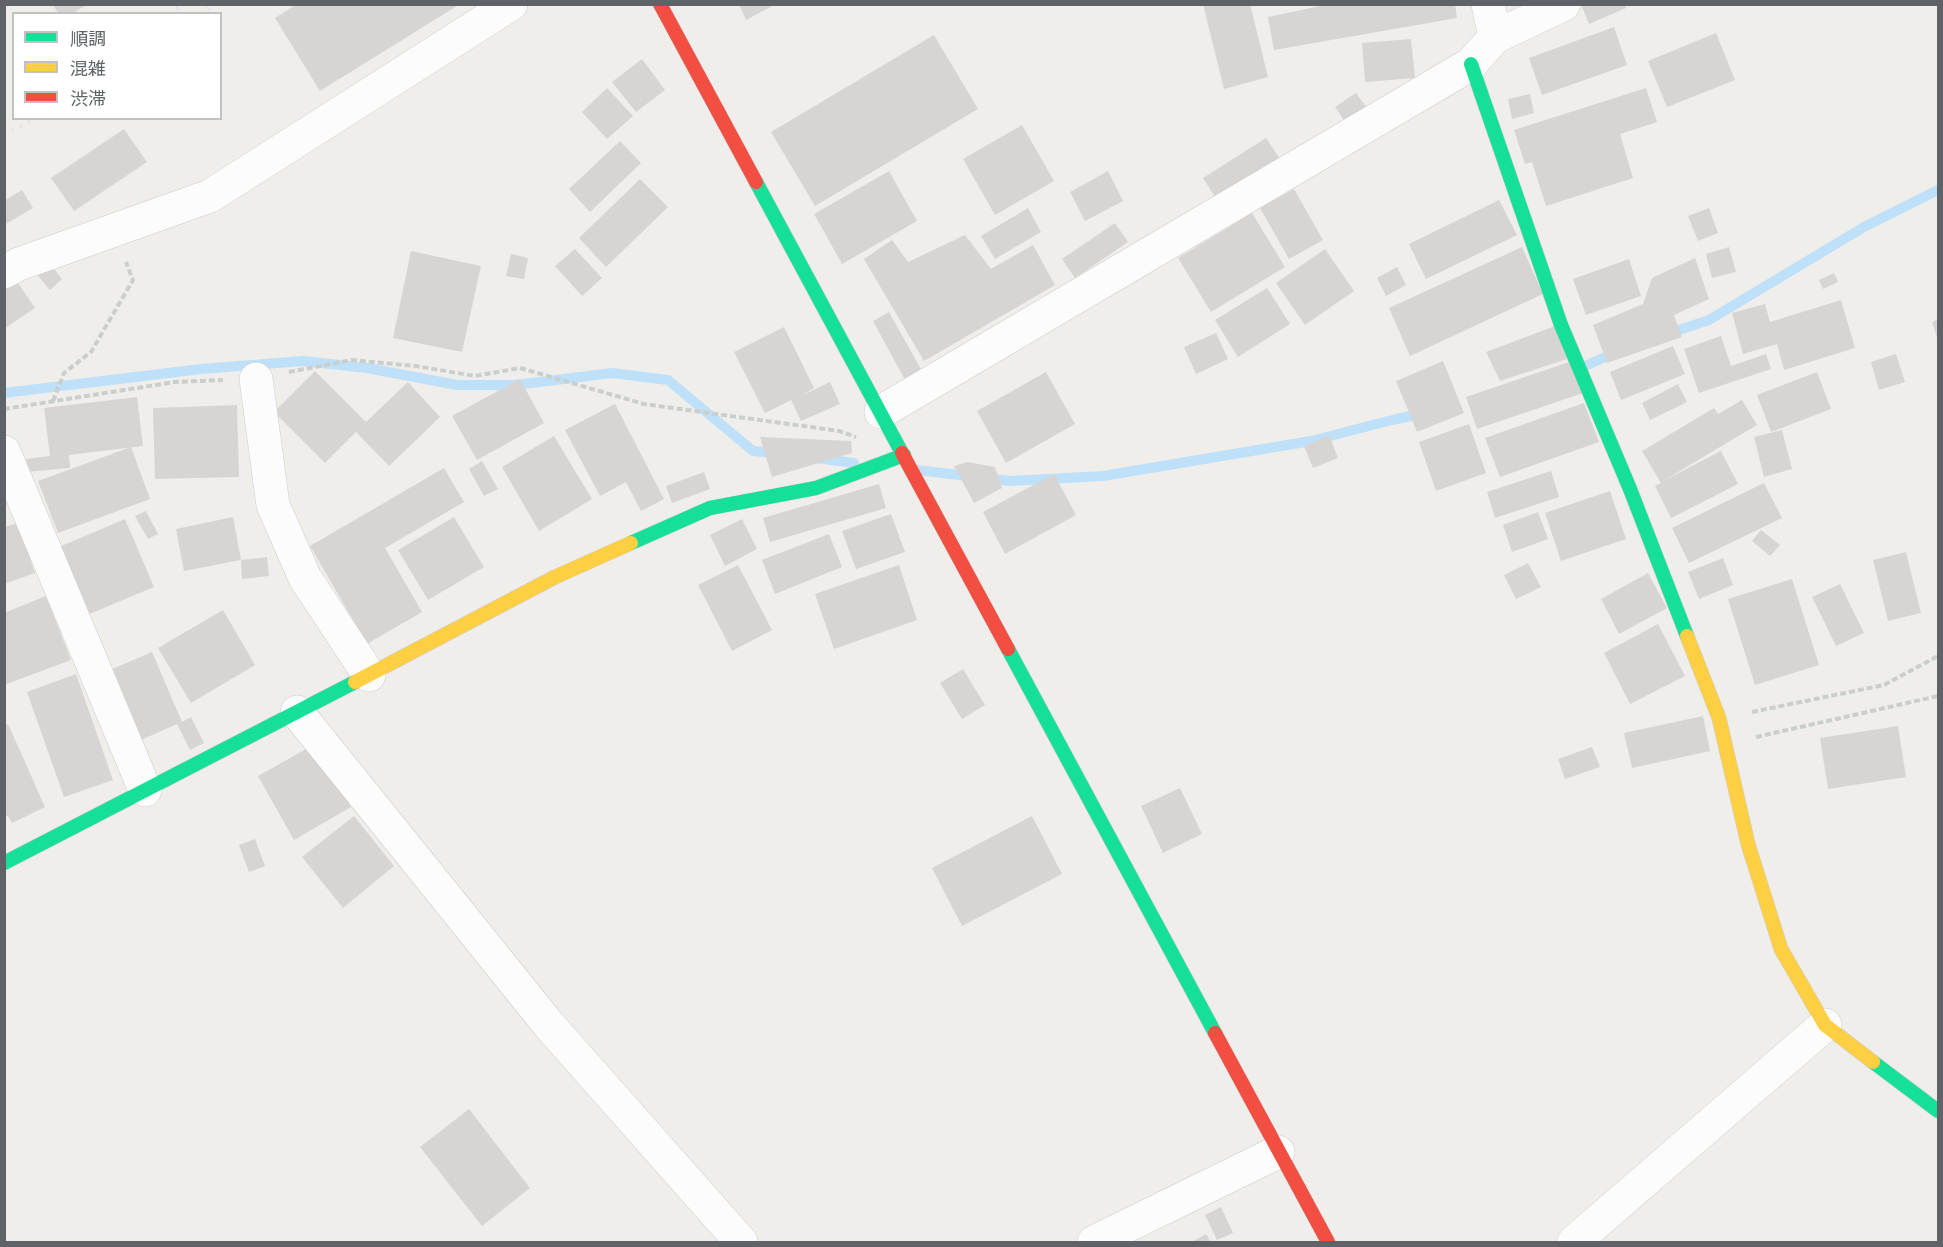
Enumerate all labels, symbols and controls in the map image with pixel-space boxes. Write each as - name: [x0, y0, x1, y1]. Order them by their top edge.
- legend: [12, 12, 222, 120]
- text: 順調: [70, 28, 106, 50]
- text: 混雑: [70, 58, 106, 80]
- text: 渋滞: [70, 88, 106, 110]

